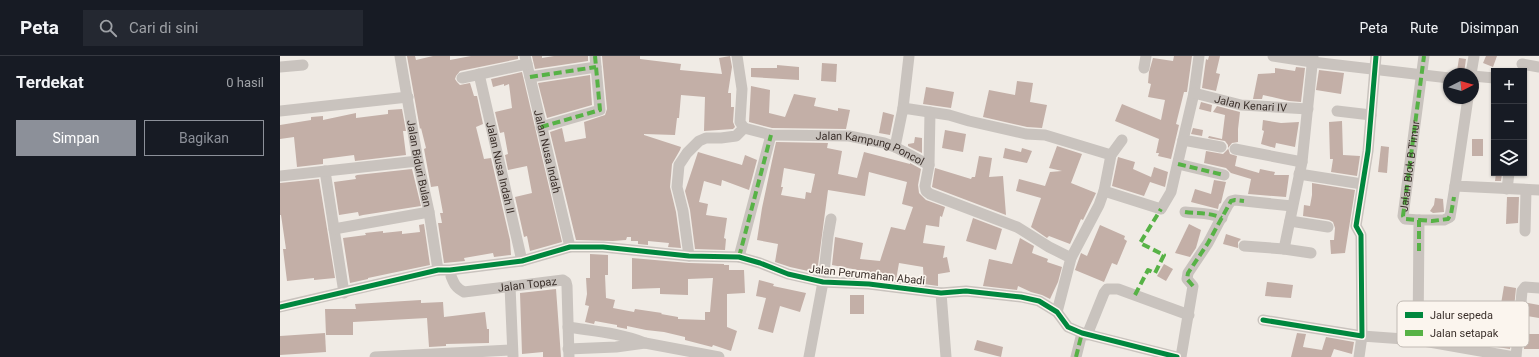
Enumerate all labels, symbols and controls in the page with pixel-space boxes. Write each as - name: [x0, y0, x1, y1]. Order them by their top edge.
- search box: [83, 10, 363, 46]
- text: Peta: [20, 16, 59, 39]
- icon: search: [97, 17, 119, 39]
- text: Cari di sini: [129, 19, 199, 37]
- text: Peta: [1360, 20, 1388, 36]
- text: Rute: [1410, 20, 1438, 36]
- text: Disimpan: [1460, 20, 1519, 36]
- north arrow: [1443, 68, 1479, 104]
- map controls: [1491, 68, 1527, 176]
- button: +: [1491, 68, 1527, 104]
- text: Terdekat: [16, 72, 84, 92]
- text: 0 hasil: [226, 75, 264, 90]
- street label: Jalan Kenari IV: [1213, 92, 1287, 114]
- button: −: [1491, 104, 1527, 140]
- street label: Jalan Nusa Indah: [531, 108, 564, 194]
- street label: Jalan Biduri Bulan: [405, 119, 434, 208]
- street label: Jalan Blok B Timur: [1397, 119, 1422, 212]
- button: Simpan: [16, 120, 136, 156]
- button: Bagikan: [144, 120, 264, 156]
- street label: Jalan Nusa Indah II: [484, 120, 517, 215]
- street label: Jalan Kampung Poncol: [815, 129, 927, 168]
- button: layers: [1491, 140, 1527, 176]
- street label: Jalan Perumahan Abadi: [808, 262, 926, 288]
- street label: Jalan Topaz: [497, 274, 558, 294]
- legend: [1397, 301, 1529, 347]
- text: Jalur sepeda: [1430, 309, 1493, 322]
- text: Jalan setapak: [1430, 327, 1499, 340]

